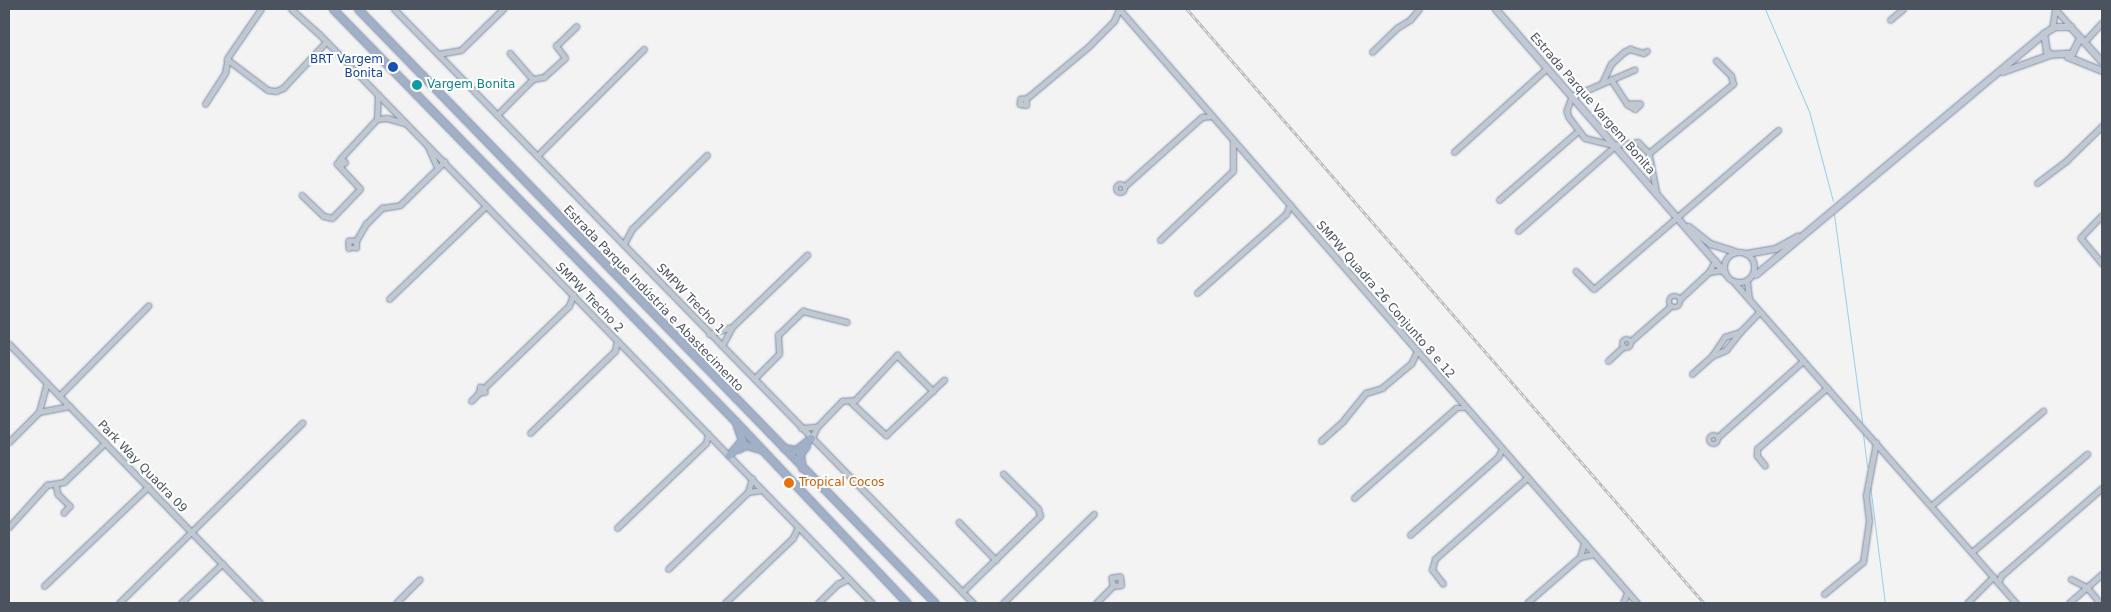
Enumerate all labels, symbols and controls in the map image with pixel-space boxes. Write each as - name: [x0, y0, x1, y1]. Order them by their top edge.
- street label: Estrada Parque Vargem Bonita: [1526, 30, 1658, 178]
- place label: BRT Vargem Bonita: [310, 53, 383, 81]
- marker: BRT Vargem Bonita: [387, 61, 399, 73]
- place label: Vargem Bonita: [427, 78, 515, 92]
- marker: Vargem Bonita: [411, 79, 423, 91]
- street label: Estrada Parque Indústria e Abastecimento: [560, 203, 746, 395]
- street label: SMPW Quadra 26 Conjunto 8 e 12: [1313, 218, 1457, 382]
- street label: SMPW Trecho 2: [552, 260, 626, 336]
- street label: SMPW Trecho 1: [653, 261, 727, 337]
- street label: Park Way Quadra 09: [94, 418, 190, 516]
- place label: Tropical Cocos: [799, 476, 885, 490]
- marker: Tropical Cocos: [783, 477, 795, 489]

